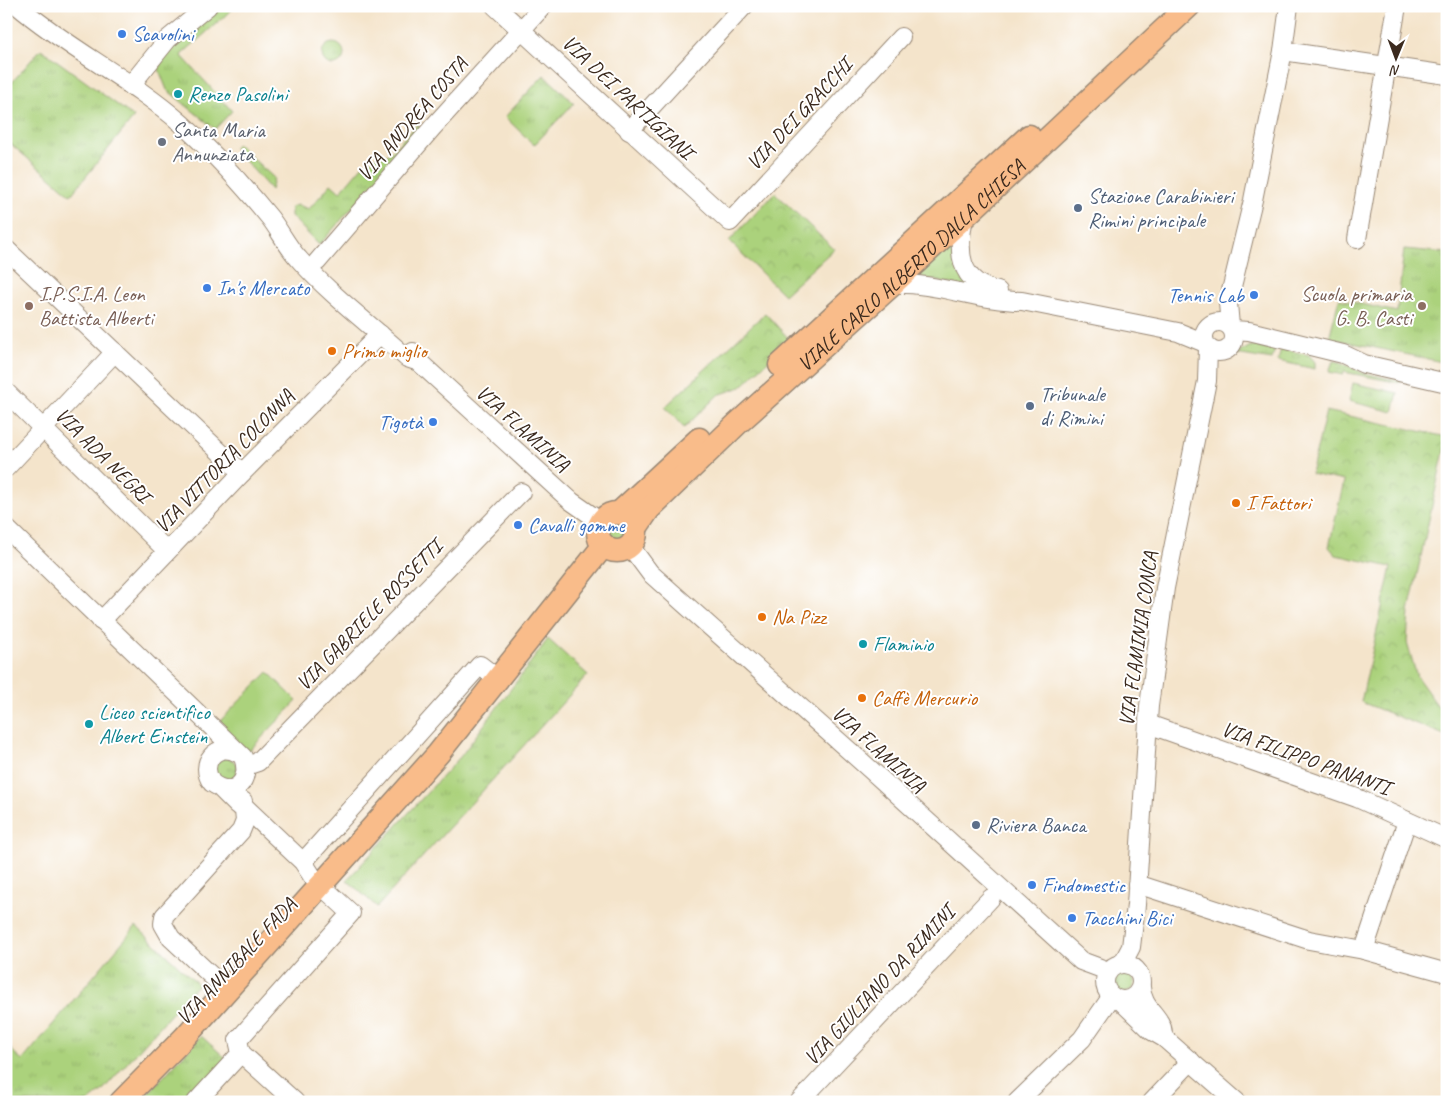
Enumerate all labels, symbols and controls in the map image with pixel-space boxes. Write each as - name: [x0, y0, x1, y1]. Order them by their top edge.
- place label: Scavolini: [132, 21, 197, 47]
- marker: Scavolini: [116, 28, 128, 40]
- street label: VIA DEI PARTIGIANI: [557, 29, 702, 168]
- north arrow: [1370, 32, 1420, 82]
- street label: VIA DEI GRACCHI: [741, 49, 861, 175]
- street label: VIA ANDREA COSTA: [351, 51, 474, 186]
- text: N: [1389, 62, 1400, 79]
- place label: Renzo Pasolini: [188, 81, 290, 107]
- marker: Renzo Pasolini: [172, 88, 184, 100]
- place label: Santa Maria Annunziata: [172, 117, 266, 167]
- marker: Santa Maria Annunziata: [156, 136, 168, 148]
- street label: VIALE CARLO ALBERTO DALLA CHIESA: [792, 153, 1031, 377]
- place label: Stazione Carabinieri Rimini principale: [1088, 183, 1236, 233]
- marker: Stazione Carabinieri Rimini principale: [1072, 202, 1084, 214]
- place label: In's Mercato: [217, 275, 311, 301]
- place label: I.P.S.I.A. Leon Battista Alberti: [39, 281, 156, 331]
- place label: Scuola primaria G. B. Casti: [1301, 281, 1415, 331]
- marker: In's Mercato: [201, 282, 213, 294]
- place label: Tennis Lab: [1168, 282, 1246, 308]
- marker: Tennis Lab: [1248, 289, 1260, 301]
- marker: I.P.S.I.A. Leon Battista Alberti: [23, 300, 35, 312]
- marker: Scuola primaria G. B. Casti: [1416, 300, 1428, 312]
- place label: Primo miglio: [342, 338, 429, 364]
- marker: Primo miglio: [326, 345, 338, 357]
- street label: VIA FLAMINIA: [471, 379, 576, 477]
- place label: Tribunale di Rimini: [1040, 381, 1107, 431]
- street label: VIA VITTORIA COLONNA: [149, 383, 300, 538]
- marker: Tribunale di Rimini: [1024, 400, 1036, 412]
- street label: VIA ADA NEGRI: [50, 402, 159, 511]
- place label: Tigotà: [378, 409, 425, 435]
- marker: Tigotà: [427, 416, 439, 428]
- place label: I Fattori: [1246, 490, 1313, 516]
- marker: I Fattori: [1230, 497, 1242, 509]
- place label: Cavalli gomme: [528, 512, 626, 538]
- marker: Cavalli gomme: [512, 519, 524, 531]
- street label: VIA GABRIELE ROSSETTI: [290, 531, 451, 696]
- street label: VIA FLAMINIA CONCA: [1113, 550, 1163, 728]
- place label: Na Pizz: [772, 604, 828, 630]
- marker: Na Pizz: [756, 611, 768, 623]
- place label: Flaminio: [873, 631, 935, 657]
- marker: Flaminio: [857, 638, 869, 650]
- place label: Caffè Mercurio: [872, 685, 979, 711]
- marker: Caffè Mercurio: [856, 692, 868, 704]
- place label: Liceo scientifico Albert Einstein: [99, 699, 211, 749]
- street label: VIA FLAMINIA: [827, 700, 932, 798]
- street label: VIA FILIPPO PANANTI: [1218, 715, 1398, 802]
- marker: Liceo scientifico Albert Einstein: [83, 718, 95, 730]
- place label: Riviera Banca: [986, 812, 1088, 838]
- marker: Riviera Banca: [970, 819, 982, 831]
- place label: Findomestic: [1042, 872, 1126, 898]
- marker: Findomestic: [1026, 879, 1038, 891]
- street label: VIA ANNIBALE FADA: [170, 892, 302, 1030]
- street label: VIA GIULIANO DA RIMINI: [798, 896, 963, 1070]
- place label: Tacchini Bici: [1082, 905, 1175, 931]
- marker: Tacchini Bici: [1066, 912, 1078, 924]

